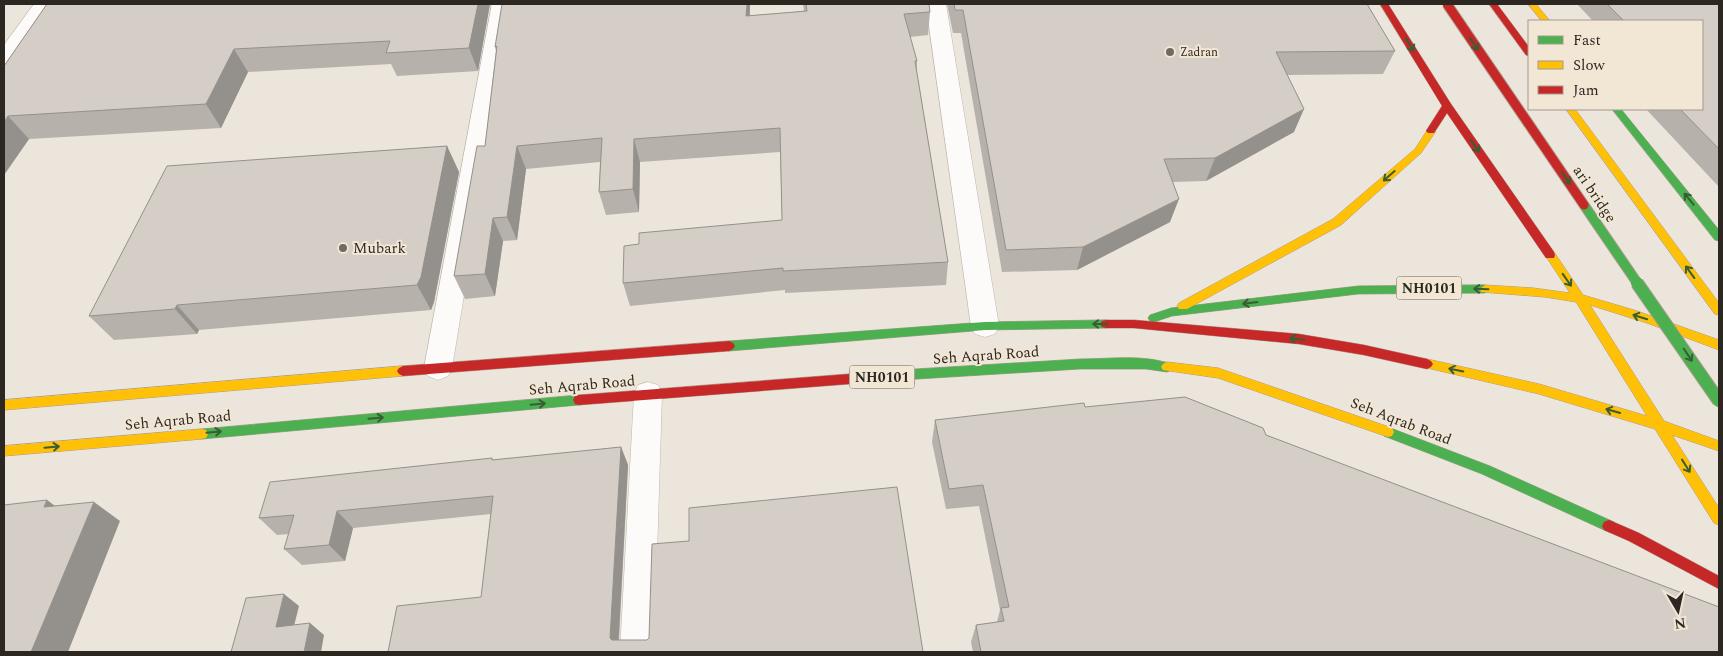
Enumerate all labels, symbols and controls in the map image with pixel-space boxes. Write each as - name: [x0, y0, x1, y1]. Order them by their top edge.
- legend: [1528, 20, 1703, 110]
- text: Fast: [1573, 29, 1601, 52]
- one-way arrow: [1469, 37, 1479, 51]
- one-way arrow: [1405, 38, 1415, 52]
- place label: Zadran: [1180, 43, 1218, 62]
- marker: Zadran: [1164, 46, 1176, 58]
- text: Slow: [1573, 54, 1605, 77]
- text: Jam: [1573, 79, 1599, 102]
- one-way arrow: [1469, 139, 1480, 153]
- street label: ari bridge: [1567, 161, 1622, 227]
- one-way arrow: [1383, 170, 1396, 182]
- one-way arrow: [1561, 171, 1571, 185]
- one-way arrow: [1683, 193, 1694, 206]
- place label: Mubark: [353, 237, 406, 260]
- marker: Mubark: [337, 242, 349, 254]
- one-way arrow: [1685, 266, 1696, 279]
- one-way arrow: [1562, 273, 1572, 287]
- road number: NH0101: [1396, 276, 1462, 300]
- one-way arrow: [1474, 284, 1490, 293]
- one-way arrow: [1242, 298, 1258, 308]
- one-way arrow: [1633, 311, 1649, 321]
- one-way arrow: [1092, 319, 1108, 329]
- one-way arrow: [1289, 334, 1305, 344]
- street label: Seh Aqrab Road: [932, 340, 1040, 371]
- one-way arrow: [1683, 348, 1693, 362]
- one-way arrow: [1449, 365, 1465, 374]
- road number: NH0101: [850, 366, 914, 388]
- street label: Seh Aqrab Road: [528, 369, 636, 402]
- street label: Seh Aqrab Road: [1347, 392, 1455, 451]
- one-way arrow: [530, 399, 546, 409]
- street label: Seh Aqrab Road: [124, 404, 232, 437]
- one-way arrow: [1606, 406, 1622, 416]
- one-way arrow: [368, 413, 384, 423]
- one-way arrow: [206, 428, 222, 437]
- one-way arrow: [44, 442, 60, 451]
- one-way arrow: [1682, 459, 1692, 473]
- north arrow: [1653, 586, 1703, 636]
- text: N: [1673, 612, 1687, 635]

